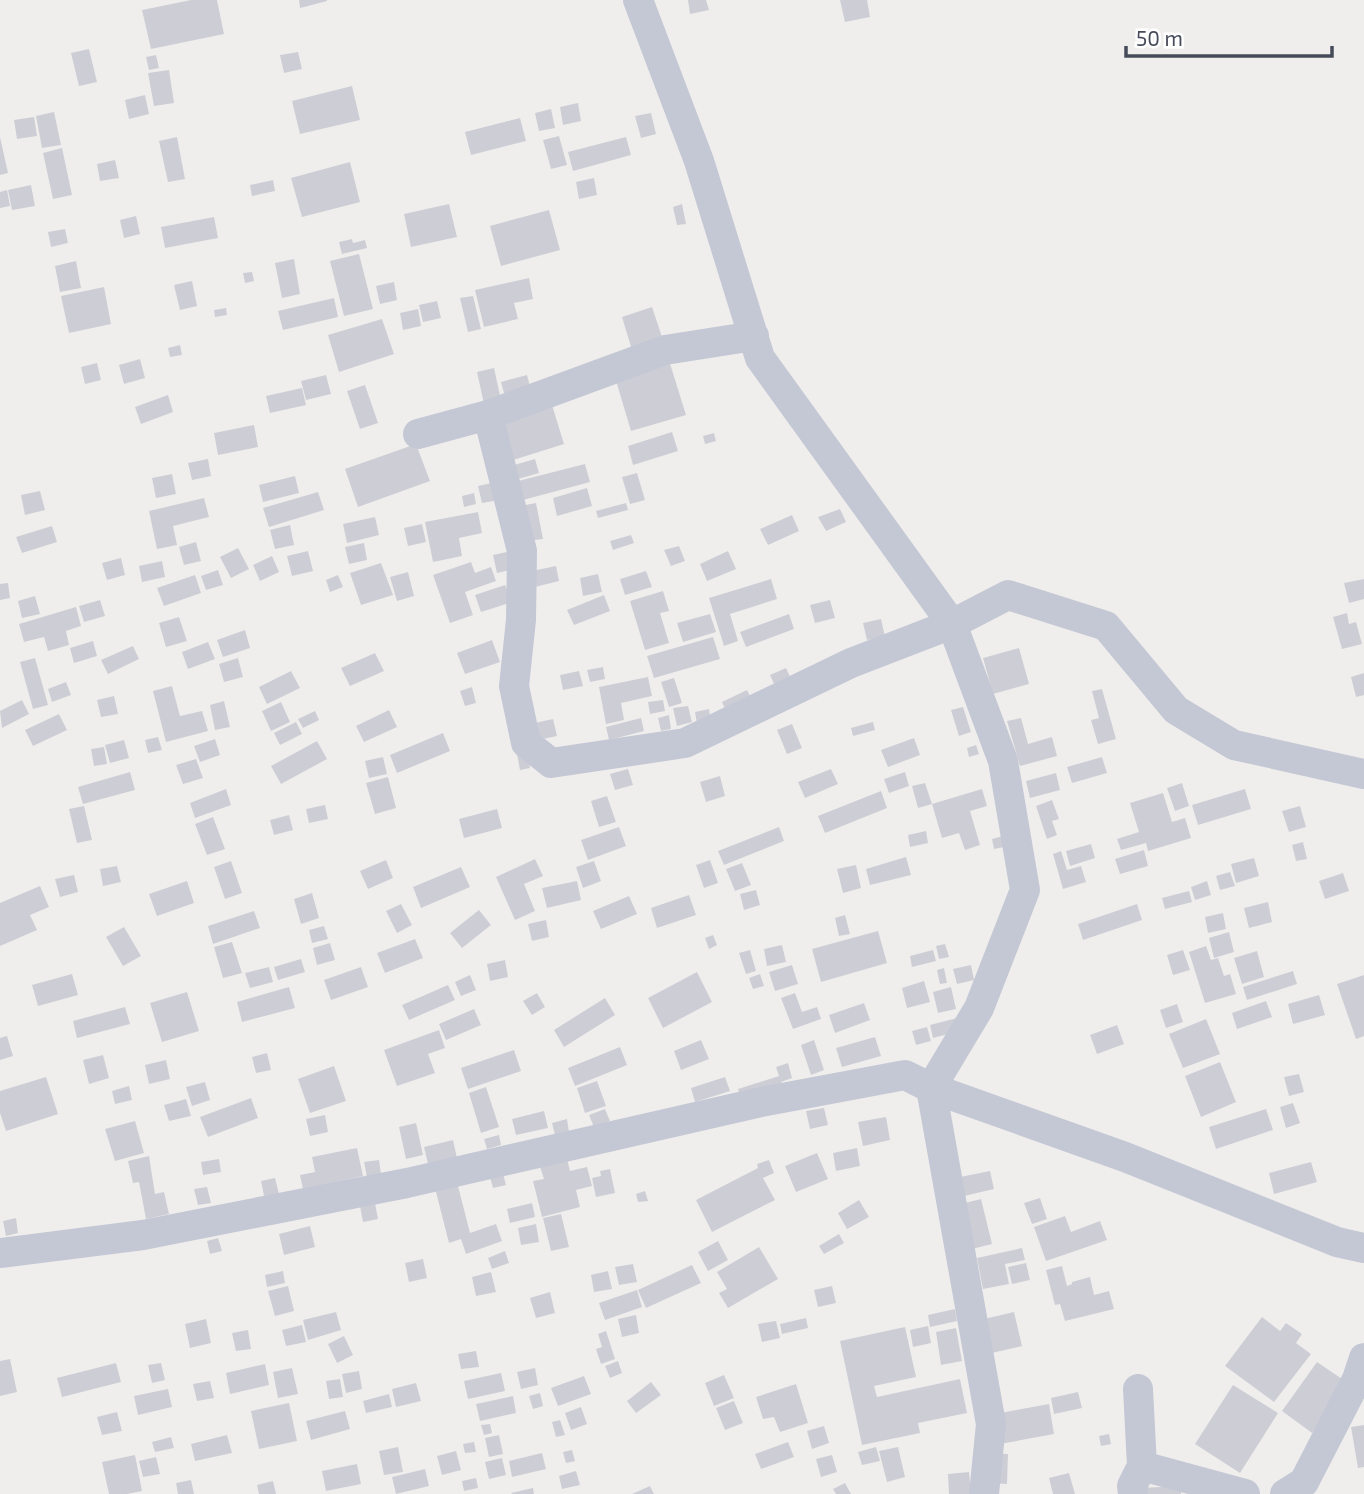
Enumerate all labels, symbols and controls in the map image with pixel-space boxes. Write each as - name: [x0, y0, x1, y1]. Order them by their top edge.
- scale bar: [1126, 14, 1332, 58]
- text: 50 m: [1136, 25, 1183, 50]

